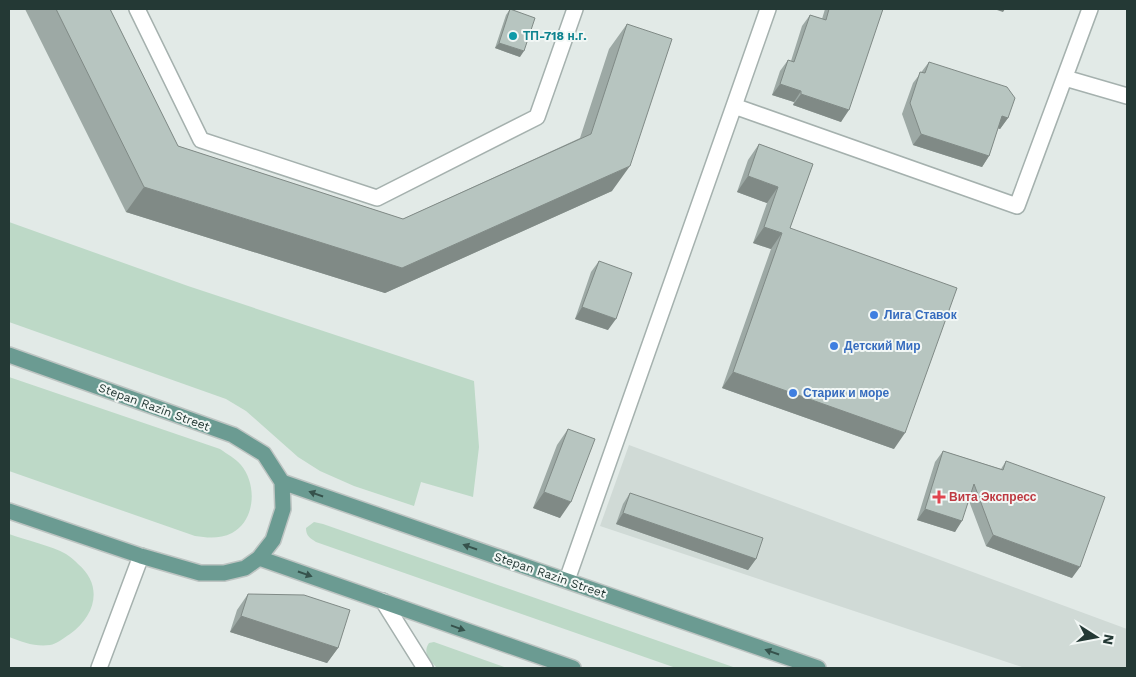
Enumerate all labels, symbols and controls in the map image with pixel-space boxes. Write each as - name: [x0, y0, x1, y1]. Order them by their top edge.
- place label: ТП-718 н.г.: [523, 29, 587, 43]
- marker: ТП-718 н.г.: [507, 30, 519, 42]
- place label: Лига Ставок: [884, 308, 958, 322]
- marker: Лига Ставок: [868, 309, 880, 321]
- place label: Детский Мир: [844, 339, 921, 353]
- marker: Детский Мир: [828, 340, 840, 352]
- street label: Stepan Razin Street: [96, 380, 212, 434]
- place label: Старик и море: [803, 386, 890, 400]
- marker: Старик и море: [787, 387, 799, 399]
- one-way arrow: [308, 490, 323, 498]
- place label: Вита Экспресс: [949, 490, 1037, 504]
- marker: Вита Экспресс: [933, 491, 945, 503]
- one-way arrow: [462, 543, 477, 550]
- street label: Stepan Razin Street: [492, 549, 608, 601]
- one-way arrow: [298, 570, 313, 578]
- north arrow: [1071, 612, 1121, 662]
- one-way arrow: [451, 625, 466, 632]
- text: N: [1100, 633, 1118, 646]
- one-way arrow: [764, 648, 779, 656]

